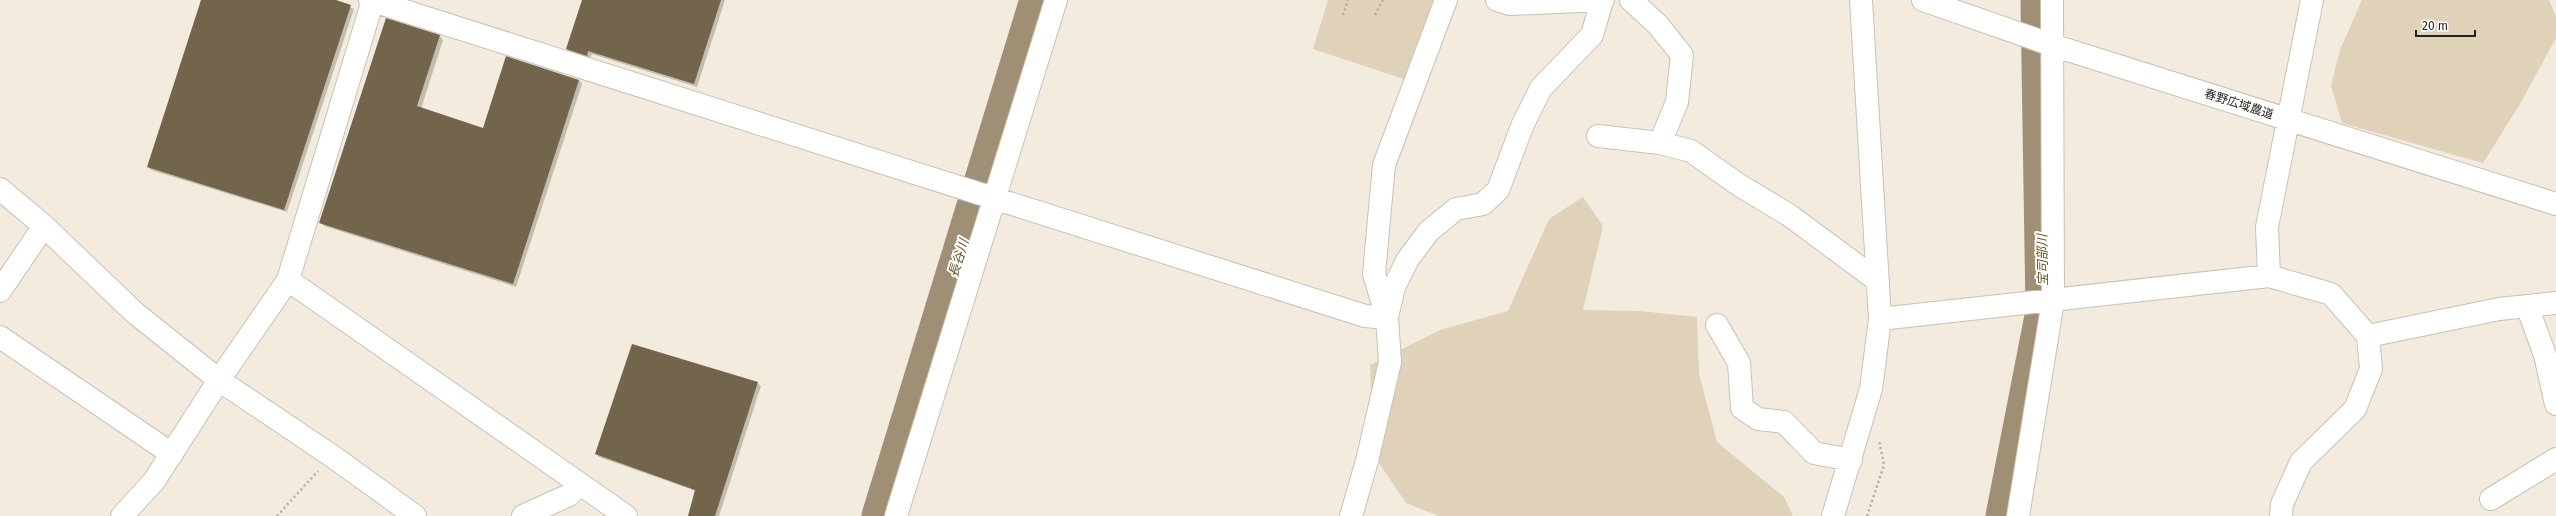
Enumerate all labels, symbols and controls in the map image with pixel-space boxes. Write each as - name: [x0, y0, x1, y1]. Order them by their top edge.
- scale bar: [2416, 12, 2475, 38]
- text: 20 m: [2422, 19, 2448, 33]
- street label: 春野広域農道: [2203, 86, 2275, 122]
- water label: 宝司部川: [2035, 232, 2050, 286]
- water label: 長谷川: [946, 235, 972, 279]

